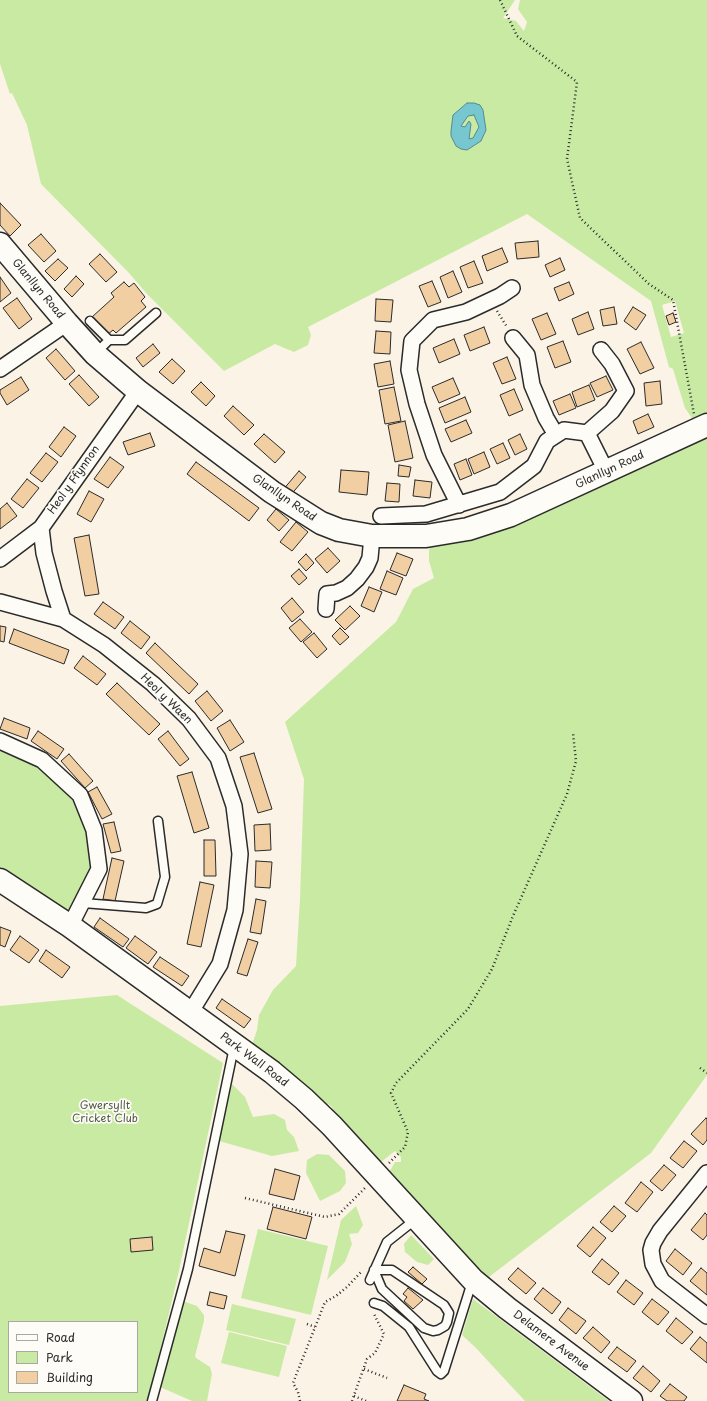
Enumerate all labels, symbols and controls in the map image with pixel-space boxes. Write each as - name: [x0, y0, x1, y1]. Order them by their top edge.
- street label: Glanllyn Road: [9, 256, 67, 322]
- street label: Heol y Ffynnon: [45, 443, 103, 517]
- street label: Glanllyn Road: [574, 448, 646, 492]
- street label: Glanllyn Road: [250, 472, 318, 524]
- street label: Heol y Waen: [137, 671, 195, 727]
- street label: Park Wall Road: [217, 1030, 291, 1090]
- park label: Gwersyllt Cricket Club: [72, 1099, 138, 1125]
- street label: Delamere Avenue: [510, 1308, 592, 1374]
- legend: [8, 1321, 138, 1393]
- text: Road: [46, 1328, 75, 1346]
- text: Park: [46, 1348, 73, 1366]
- text: Building: [46, 1368, 93, 1386]

